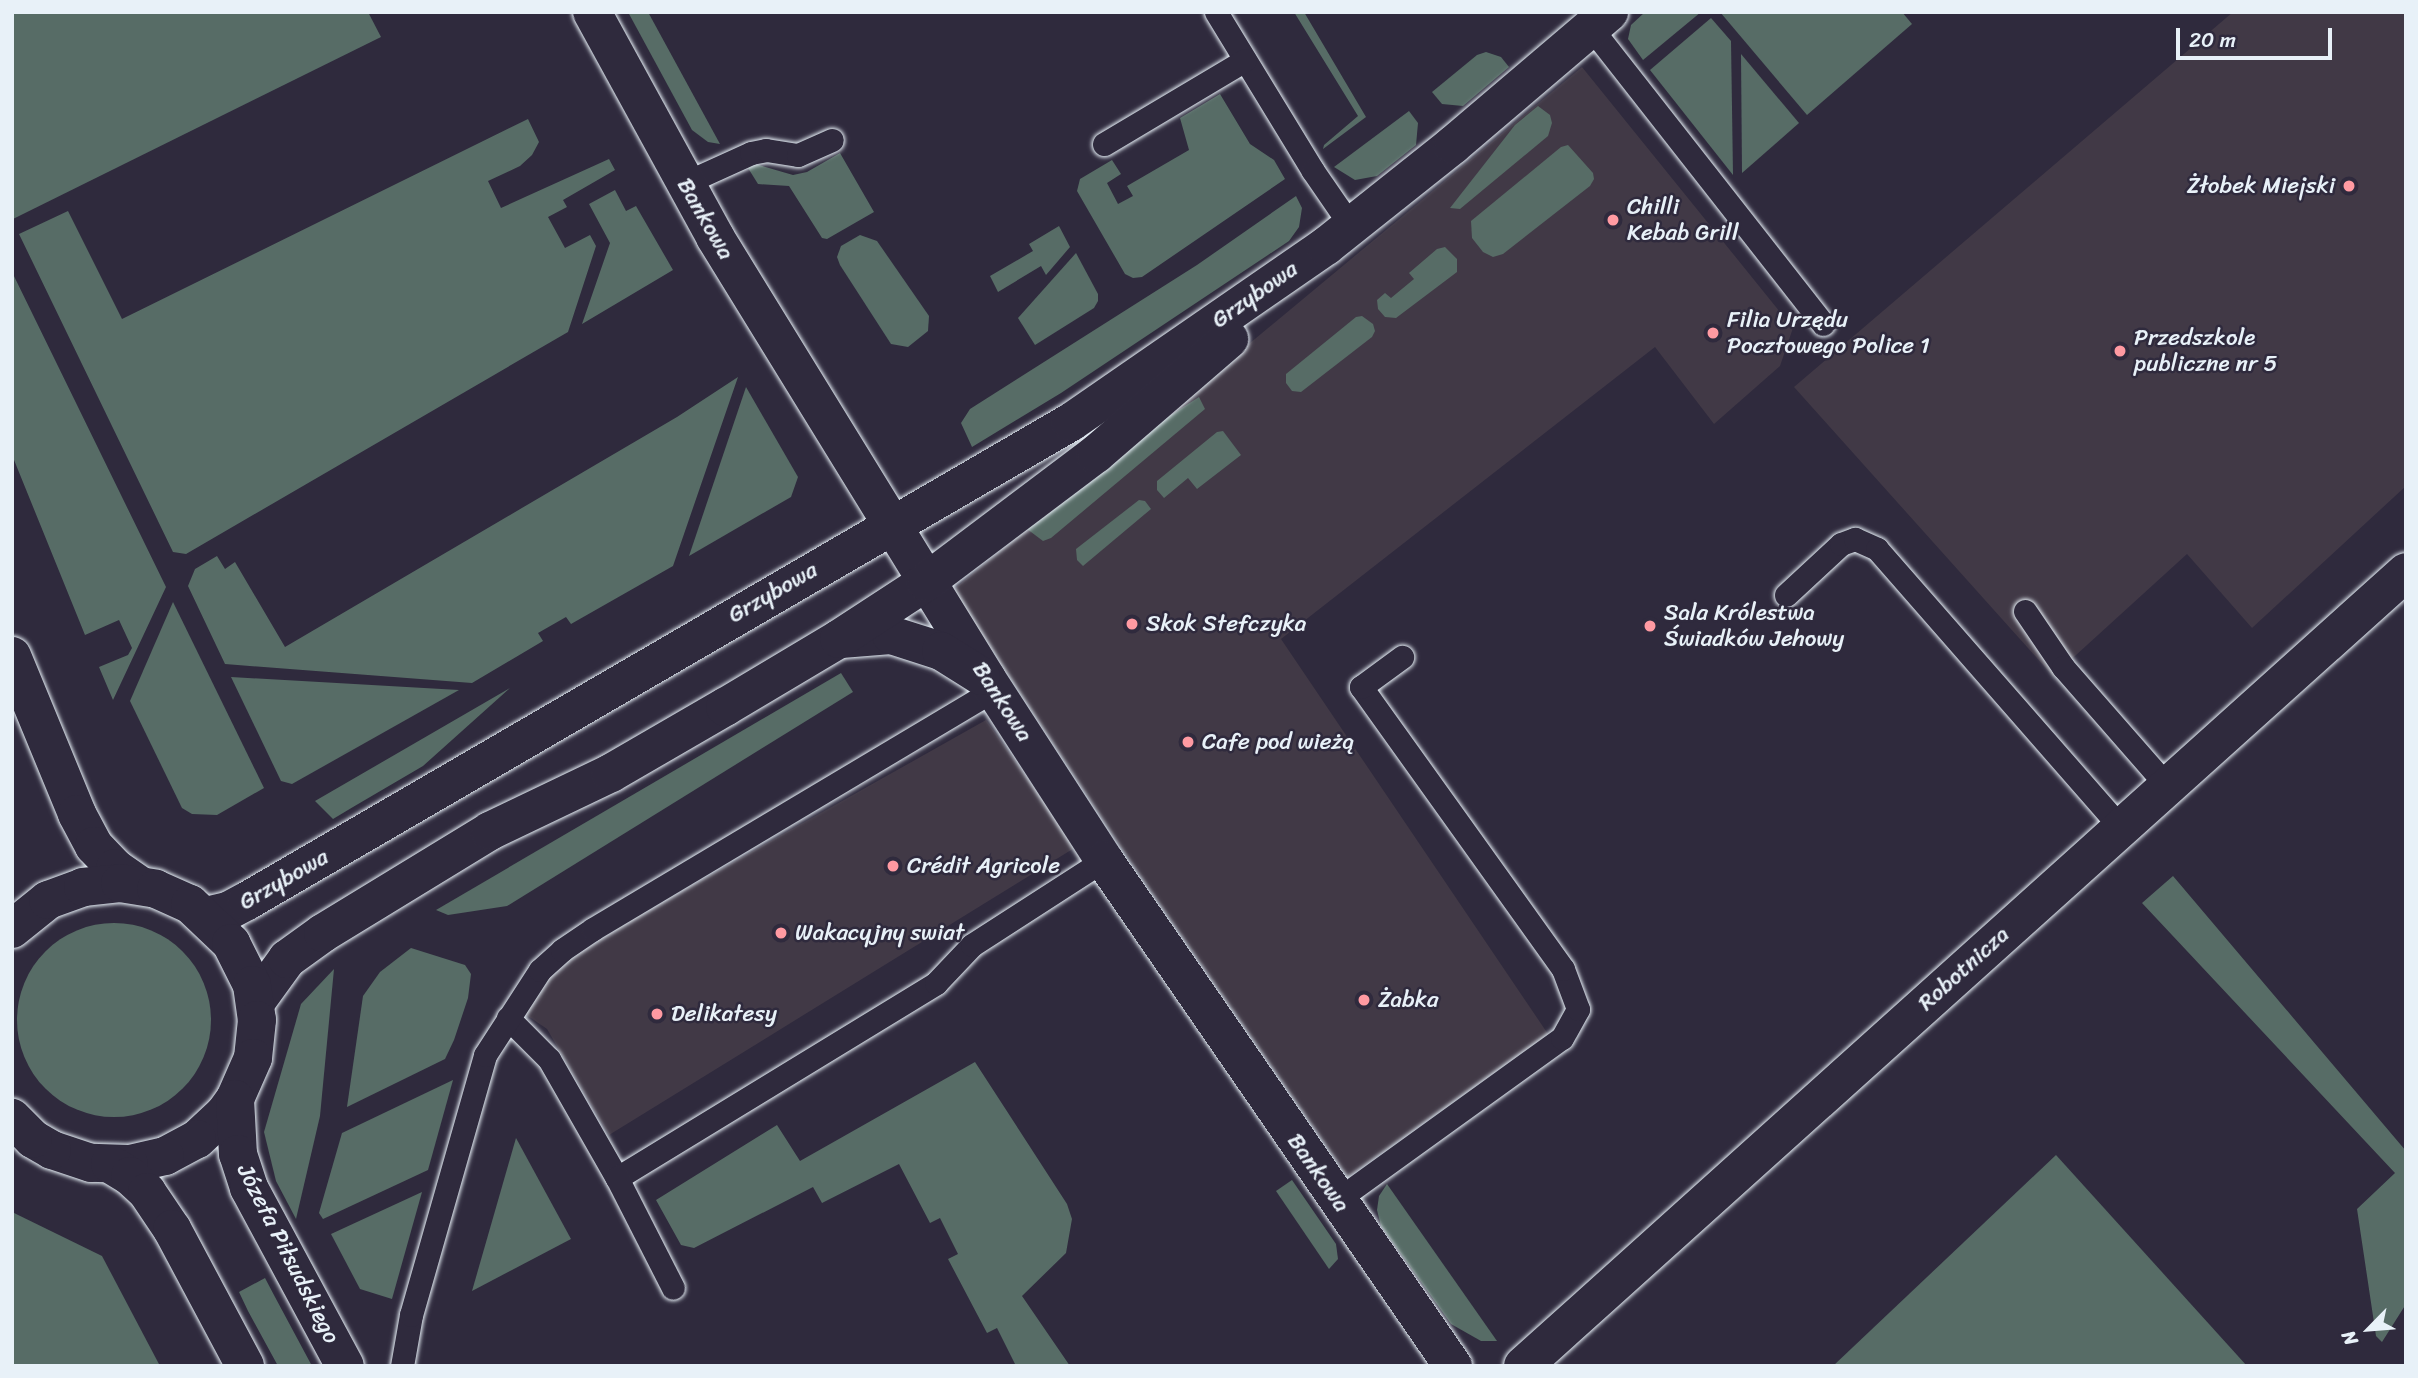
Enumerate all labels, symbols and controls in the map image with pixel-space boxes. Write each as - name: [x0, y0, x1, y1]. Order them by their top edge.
- scale bar: [2180, 14, 2336, 58]
- text: 20 m: [2189, 21, 2236, 59]
- place label: Żłobek Miejski: [2186, 172, 2335, 200]
- street label: Bankowa: [671, 173, 739, 265]
- marker: Żłobek Miejski: [2341, 178, 2357, 194]
- place label: Chilli Kebab Grill: [1627, 193, 1738, 247]
- marker: Chilli Kebab Grill: [1605, 212, 1621, 228]
- street label: Grzybowa: [1207, 256, 1303, 334]
- place label: Filia Urzędu Pocztowego Police 1: [1727, 306, 1929, 360]
- place label: Przedszkole publiczne nr 5: [2134, 324, 2277, 378]
- marker: Filia Urzędu Pocztowego Police 1: [1705, 325, 1721, 341]
- marker: Przedszkole publiczne nr 5: [2112, 343, 2128, 359]
- street label: Grzybowa: [724, 556, 822, 630]
- place label: Sala Królestwa Świadków Jehowy: [1664, 599, 1844, 653]
- place label: Skok Stefczyka: [1146, 610, 1307, 638]
- marker: Skok Stefczyka: [1124, 616, 1140, 632]
- marker: Sala Królestwa Świadków Jehowy: [1642, 618, 1658, 634]
- street label: Bankowa: [966, 657, 1038, 747]
- place label: Cafe pod wieżą: [1202, 728, 1354, 756]
- marker: Cafe pod wieżą: [1180, 734, 1196, 750]
- street label: Grzybowa: [235, 843, 333, 917]
- place label: Crédit Agricole: [907, 852, 1060, 880]
- marker: Crédit Agricole: [885, 858, 901, 874]
- place label: Wakacyjny swiat: [795, 919, 964, 947]
- street label: Robotnicza: [1913, 921, 2015, 1017]
- marker: Wakacyjny swiat: [773, 925, 789, 941]
- place label: Żabka: [1378, 986, 1438, 1014]
- marker: Żabka: [1356, 992, 1372, 1008]
- place label: Delikatesy: [671, 1000, 777, 1028]
- marker: Delikatesy: [649, 1006, 665, 1022]
- street label: Bankowa: [1281, 1128, 1355, 1218]
- street label: Józefa Piłsudskiego: [231, 1159, 345, 1349]
- north arrow: [2334, 1294, 2404, 1364]
- text: N: [2332, 1325, 2367, 1351]

